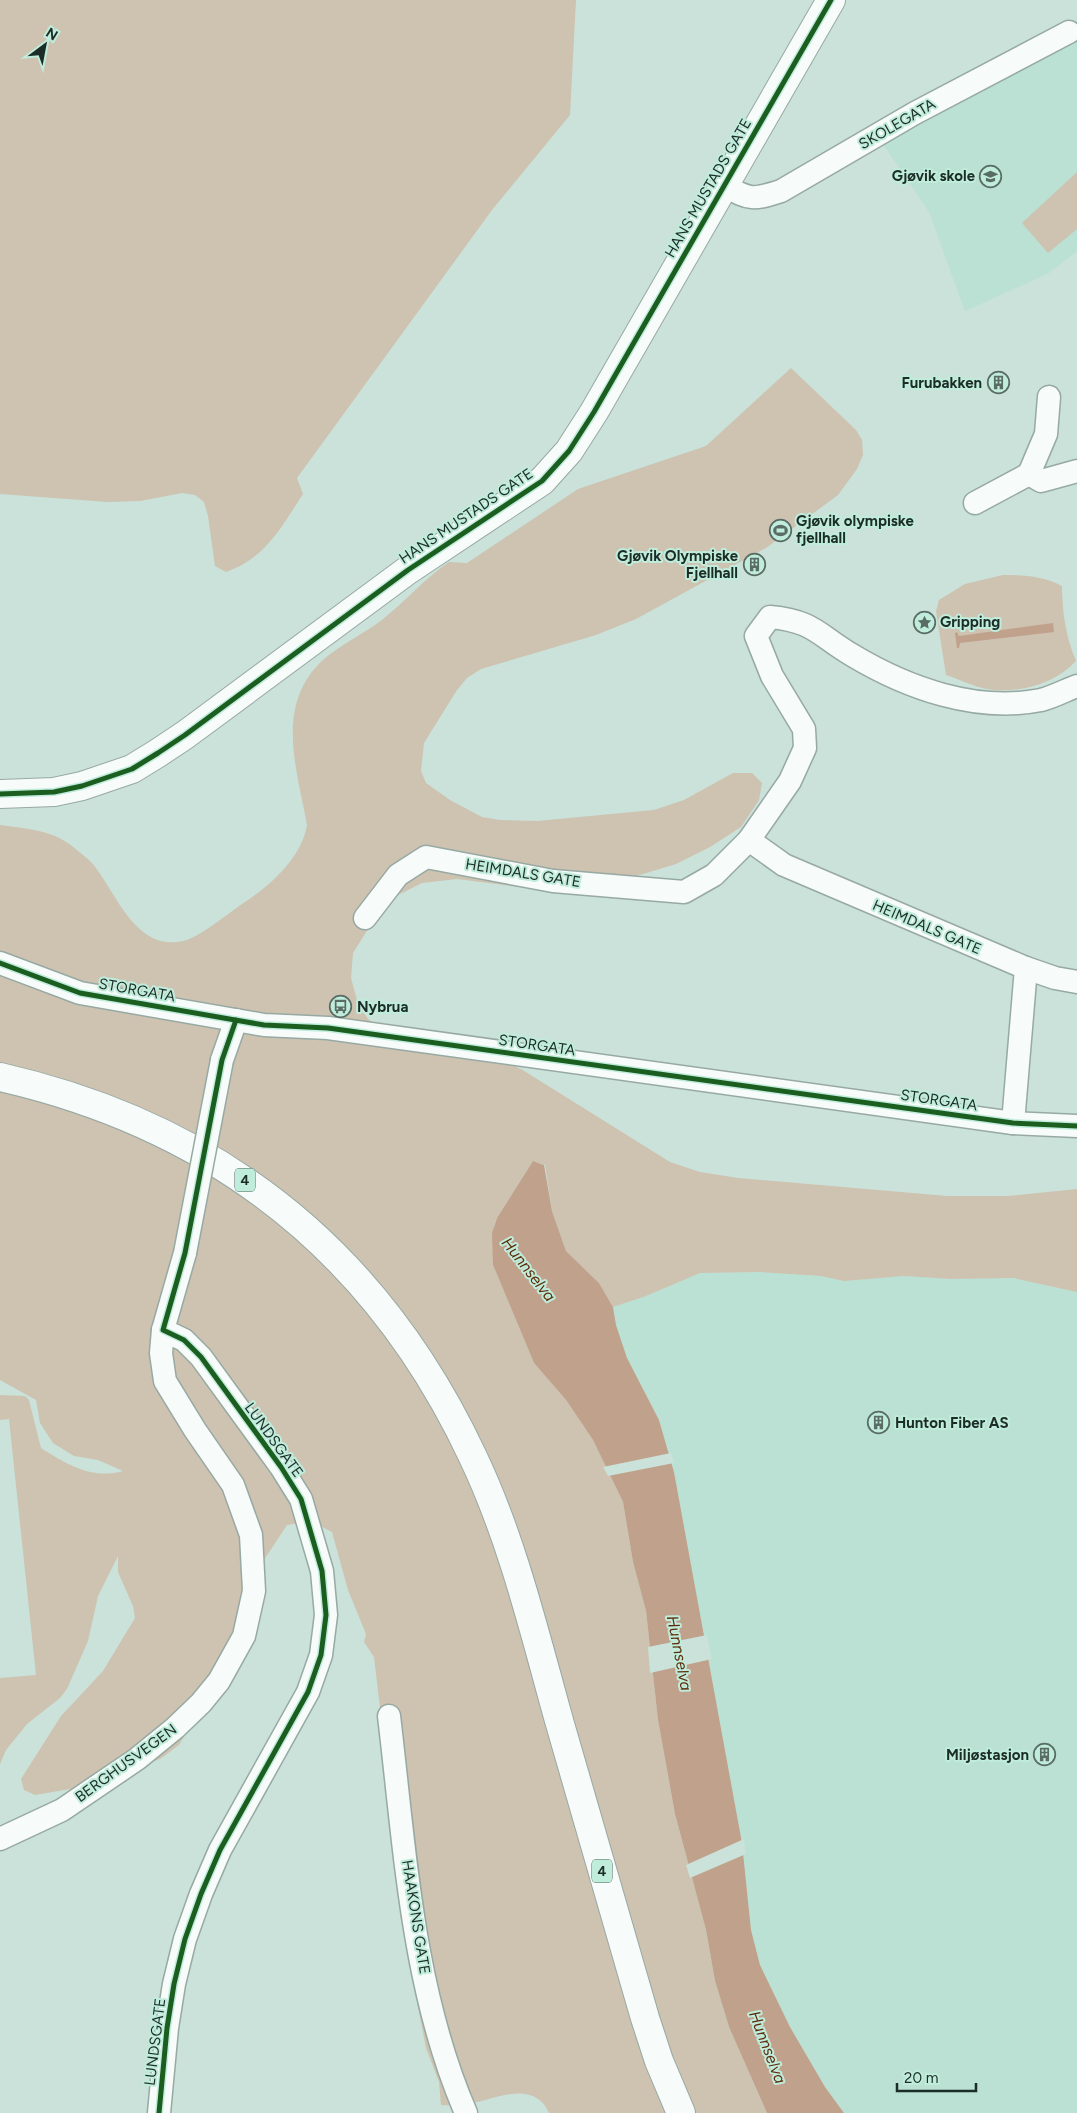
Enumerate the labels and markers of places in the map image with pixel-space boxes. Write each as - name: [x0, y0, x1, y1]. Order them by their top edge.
- school or university icon: Gjøvik skole: [979, 164, 1003, 188]
- place label: Gjøvik skole: [892, 167, 976, 185]
- building icon: Furubakken: [986, 371, 1010, 395]
- place label: Furubakken: [902, 374, 982, 392]
- place label: Gjøvik olympiske fjellhall: [796, 512, 915, 547]
- sports icon: Gjøvik olympiske fjellhall: [768, 518, 792, 542]
- place label: Gjøvik Olympiske Fjellhall: [617, 547, 739, 582]
- building icon: Gjøvik Olympiske Fjellhall: [742, 553, 766, 577]
- place icon: Gripping: [912, 610, 936, 634]
- place label: Gripping: [940, 613, 1000, 631]
- bus stop icon: Nybrua: [329, 995, 353, 1019]
- place label: Nybrua: [357, 998, 408, 1016]
- building icon: Hunton Fiber AS: [867, 1411, 891, 1435]
- place label: Hunton Fiber AS: [895, 1414, 1009, 1432]
- building icon: Miljøstasjon: [1033, 1743, 1057, 1767]
- place label: Miljøstasjon: [946, 1746, 1029, 1764]

